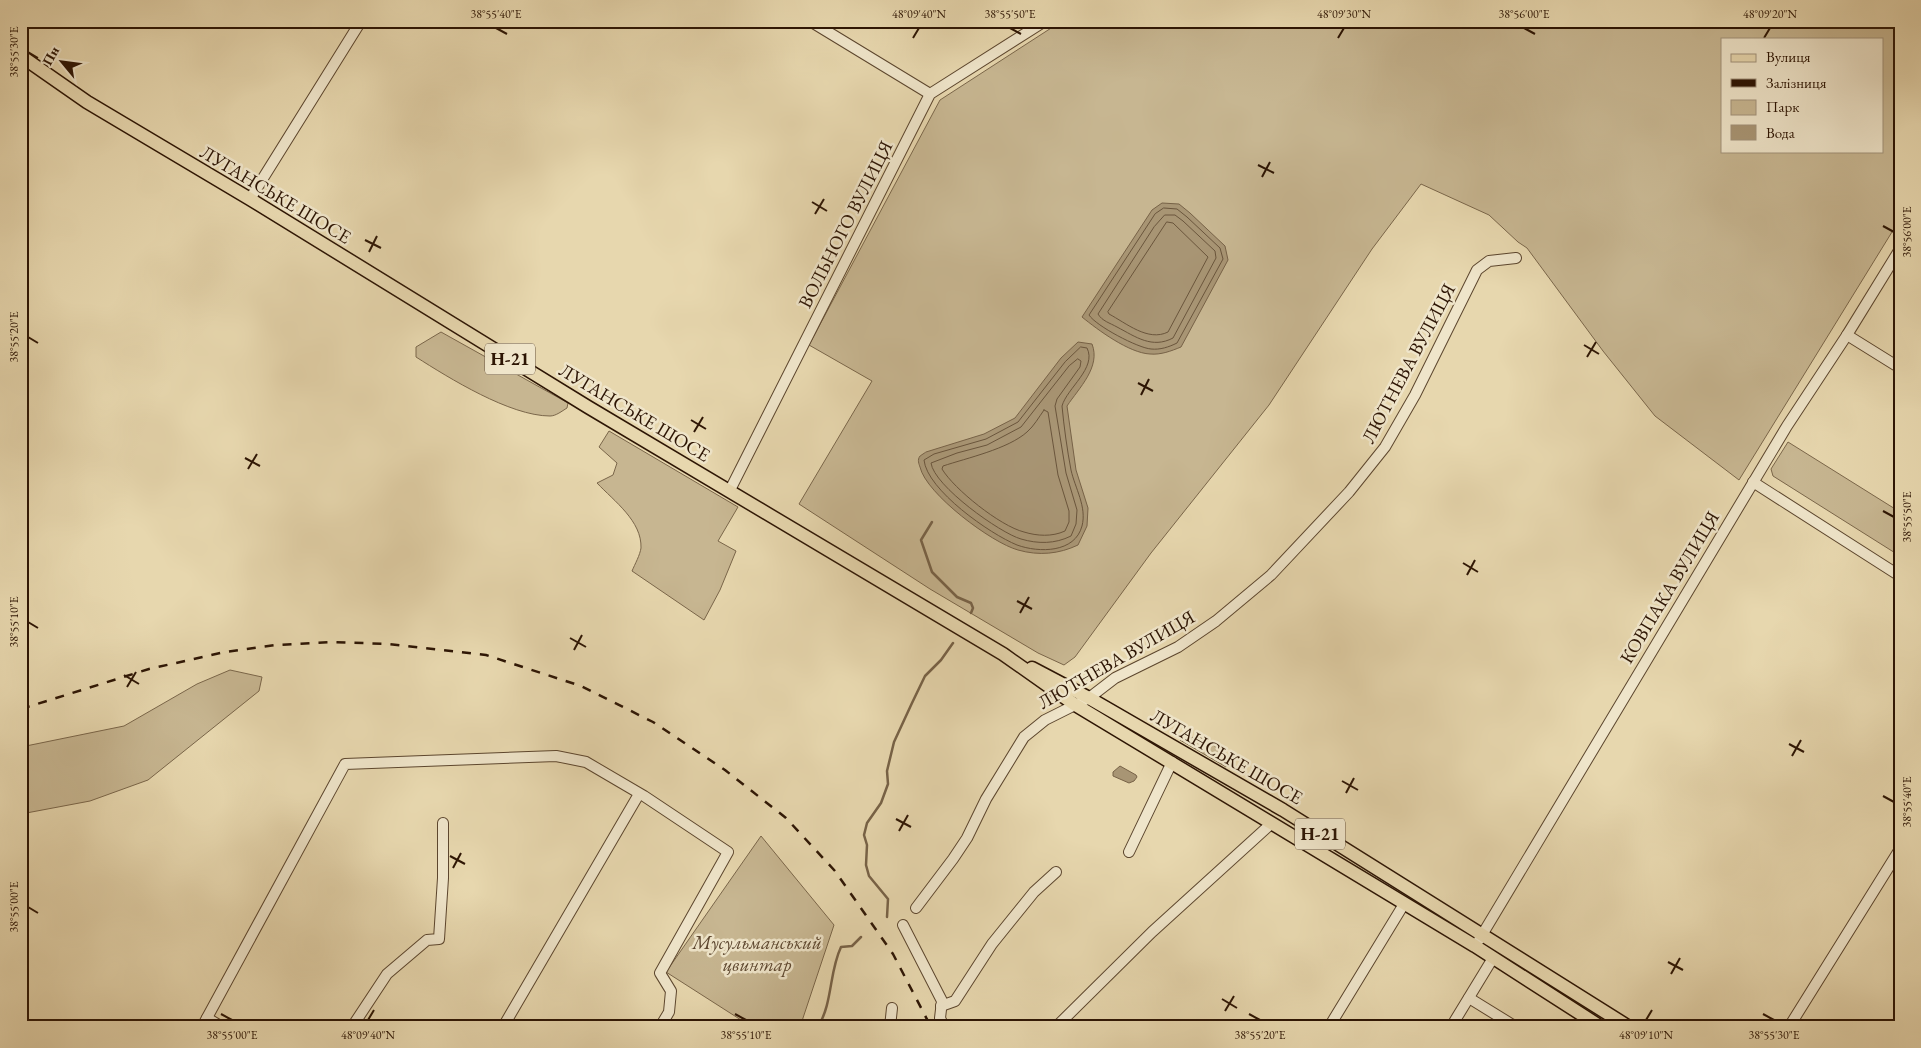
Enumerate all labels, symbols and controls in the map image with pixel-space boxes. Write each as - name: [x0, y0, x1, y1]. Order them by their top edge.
- text: 38°55'40"E: [470, 6, 522, 22]
- text: 48°09'40"N: [892, 6, 946, 22]
- text: 38°55'50"E: [984, 6, 1036, 22]
- text: 48°09'30"N: [1317, 6, 1371, 22]
- text: 38°56'00"E: [1498, 6, 1550, 22]
- text: 48°09'20"N: [1743, 6, 1797, 22]
- text: 38°55'30"E: [6, 26, 22, 78]
- north arrow: [38, 38, 88, 88]
- legend: [1721, 38, 1884, 152]
- text: Пн: [38, 43, 63, 68]
- text: Вулиця: [1766, 47, 1811, 66]
- text: Залізниця: [1766, 73, 1827, 92]
- text: Парк: [1766, 97, 1799, 116]
- text: Вода: [1766, 123, 1795, 142]
- street label: ВОЛЬНОГО ВУЛИЦЯ: [792, 136, 899, 312]
- street label: ЛУГАНСЬКЕ ШОСЕ: [196, 140, 356, 250]
- text: 38°56'00"E: [1899, 206, 1915, 258]
- street label: ЛЮТНЕВА ВУЛИЦЯ: [1356, 279, 1461, 447]
- text: 38°55'20"E: [6, 311, 22, 363]
- road number: Н-21: [485, 344, 535, 374]
- street label: ЛУГАНСЬКЕ ШОСЕ: [555, 358, 715, 468]
- text: 38°55'50"E: [1899, 491, 1915, 543]
- street label: КОВПАКА ВУЛИЦЯ: [1614, 506, 1725, 668]
- text: 38°55'10"E: [6, 596, 22, 648]
- street label: ЛЮТНЕВА ВУЛИЦЯ: [1033, 604, 1200, 715]
- street label: ЛУГАНСЬКЕ ШОСЕ: [1146, 703, 1308, 810]
- text: 38°55'40"E: [1899, 776, 1915, 828]
- road number: Н-21: [1295, 819, 1345, 850]
- text: 38°55'00"E: [6, 881, 22, 933]
- park label: Мусульманський цвинтар: [691, 930, 822, 977]
- text: 38°55'00"E: [206, 1027, 258, 1043]
- text: 48°09'40"N: [341, 1027, 395, 1043]
- text: 38°55'10"E: [720, 1027, 772, 1043]
- text: 38°55'20"E: [1234, 1027, 1286, 1043]
- text: 48°09'10"N: [1619, 1027, 1673, 1043]
- text: 38°55'30"E: [1748, 1027, 1800, 1043]

